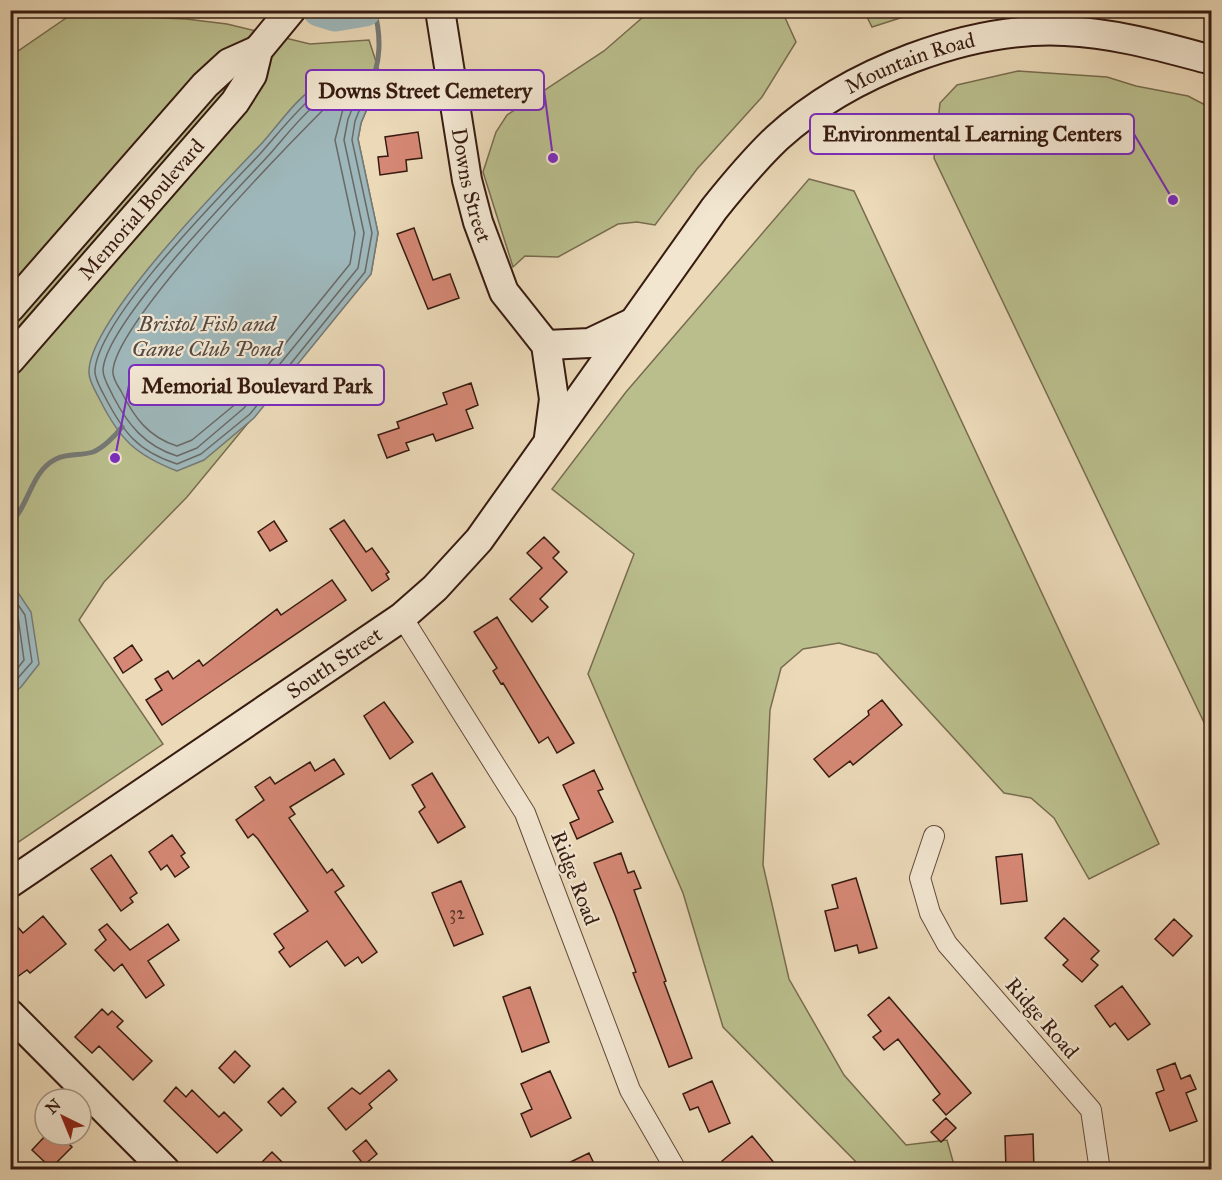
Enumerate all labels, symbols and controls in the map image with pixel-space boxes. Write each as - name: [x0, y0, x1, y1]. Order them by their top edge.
- street label: Mountain Road: [840, 27, 978, 100]
- callout: Downs Street Cemetery: [306, 70, 544, 110]
- text: Downs Street Cemetery: [318, 77, 534, 104]
- callout: Environmental Learning Centers: [810, 114, 1134, 154]
- text: Environmental Learning Centers: [822, 120, 1122, 147]
- street label: Downs Street: [446, 126, 498, 247]
- street label: Memorial Boulevard: [73, 133, 210, 285]
- water label: Bristol Fish and Game Club Pond: [132, 310, 284, 362]
- callout: Memorial Boulevard Park: [129, 365, 384, 405]
- text: Memorial Boulevard Park: [141, 372, 374, 399]
- street label: South Street: [282, 621, 388, 705]
- street label: Ridge Road: [545, 827, 605, 929]
- house number: 32: [449, 902, 465, 924]
- street label: Ridge Road: [1000, 972, 1085, 1064]
- north arrow: [33, 1087, 93, 1147]
- text: N: [42, 1095, 65, 1118]

